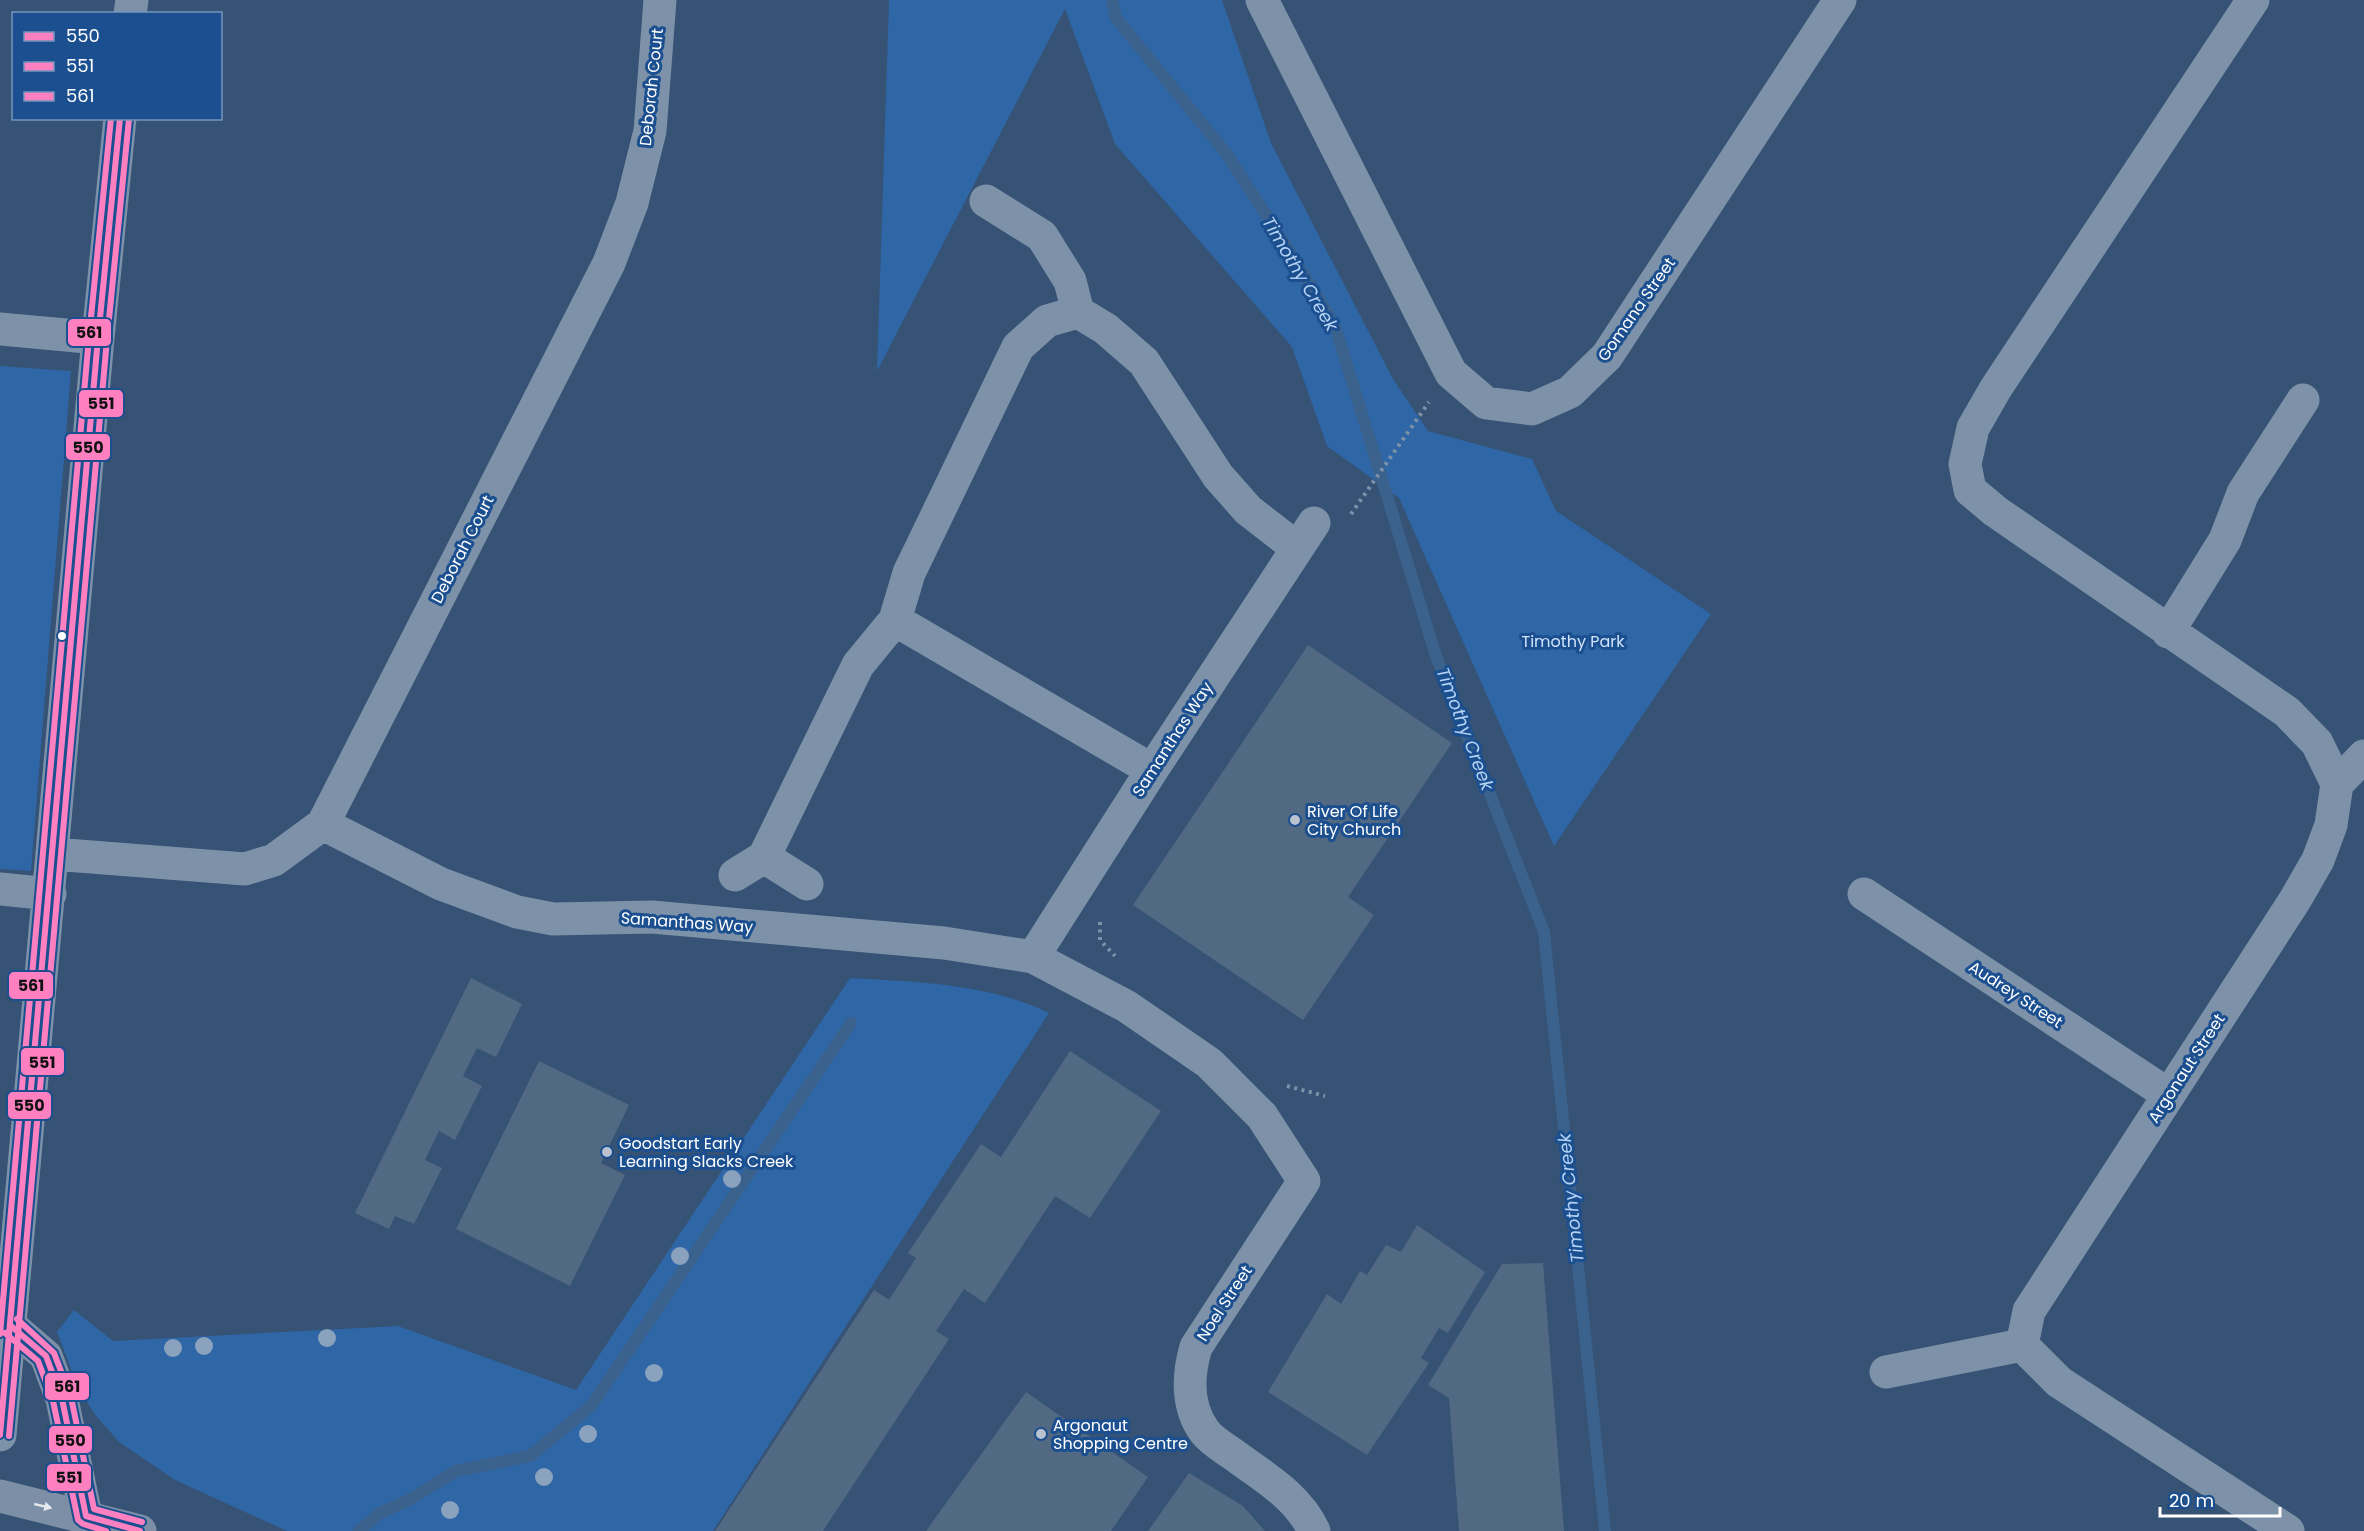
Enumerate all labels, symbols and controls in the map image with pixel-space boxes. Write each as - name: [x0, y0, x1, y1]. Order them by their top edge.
- legend: [12, 12, 222, 120]
- text: 550: [66, 23, 100, 48]
- street label: Deborah Court: [634, 27, 669, 147]
- text: 551: [66, 53, 94, 78]
- text: 561: [66, 83, 95, 108]
- water label: Timothy Creek: [1256, 212, 1345, 337]
- street label: Gomana Street: [1592, 253, 1681, 366]
- line badge: 561: [67, 318, 112, 347]
- text: 561: [76, 321, 102, 344]
- line badge: 551: [78, 389, 124, 418]
- text: 551: [88, 392, 114, 415]
- line badge: 550: [65, 433, 111, 461]
- text: 550: [72, 436, 104, 459]
- street label: Deborah Court: [425, 491, 500, 607]
- unlabelled marker: [56, 630, 68, 642]
- park label: Timothy Park: [1522, 630, 1625, 653]
- water label: Timothy Creek: [1431, 664, 1501, 795]
- street label: Samanthas Way: [1127, 677, 1218, 801]
- place label: River Of Life City Church: [1307, 800, 1401, 841]
- marker: River Of Life City Church: [1288, 813, 1302, 827]
- street label: Samanthas Way: [620, 906, 754, 939]
- street label: Audrey Street: [1964, 955, 2067, 1034]
- line badge: 561: [8, 971, 54, 1000]
- text: 561: [18, 974, 44, 997]
- street label: Argonaut Street: [2142, 1009, 2230, 1127]
- line badge: 551: [20, 1047, 65, 1076]
- text: 551: [29, 1051, 55, 1074]
- line badge: 550: [7, 1091, 52, 1120]
- text: 550: [13, 1094, 45, 1117]
- water label: Timothy Creek: [1551, 1131, 1590, 1264]
- place label: Goodstart Early Learning Slacks Creek: [619, 1132, 794, 1173]
- marker: Goodstart Early Learning Slacks Creek: [600, 1145, 614, 1159]
- street label: Noel Street: [1191, 1261, 1258, 1346]
- line badge: 561: [44, 1372, 90, 1401]
- text: 561: [54, 1375, 80, 1398]
- place label: Argonaut Shopping Centre: [1053, 1414, 1188, 1455]
- line badge: 550: [48, 1425, 93, 1454]
- marker: Argonaut Shopping Centre: [1034, 1427, 1048, 1441]
- text: 550: [54, 1429, 86, 1452]
- line badge: 551: [46, 1463, 92, 1492]
- text: 551: [56, 1466, 82, 1489]
- scale bar: [2160, 1480, 2280, 1518]
- text: 20 m: [2169, 1488, 2214, 1513]
- one-way arrow: [34, 1502, 52, 1512]

